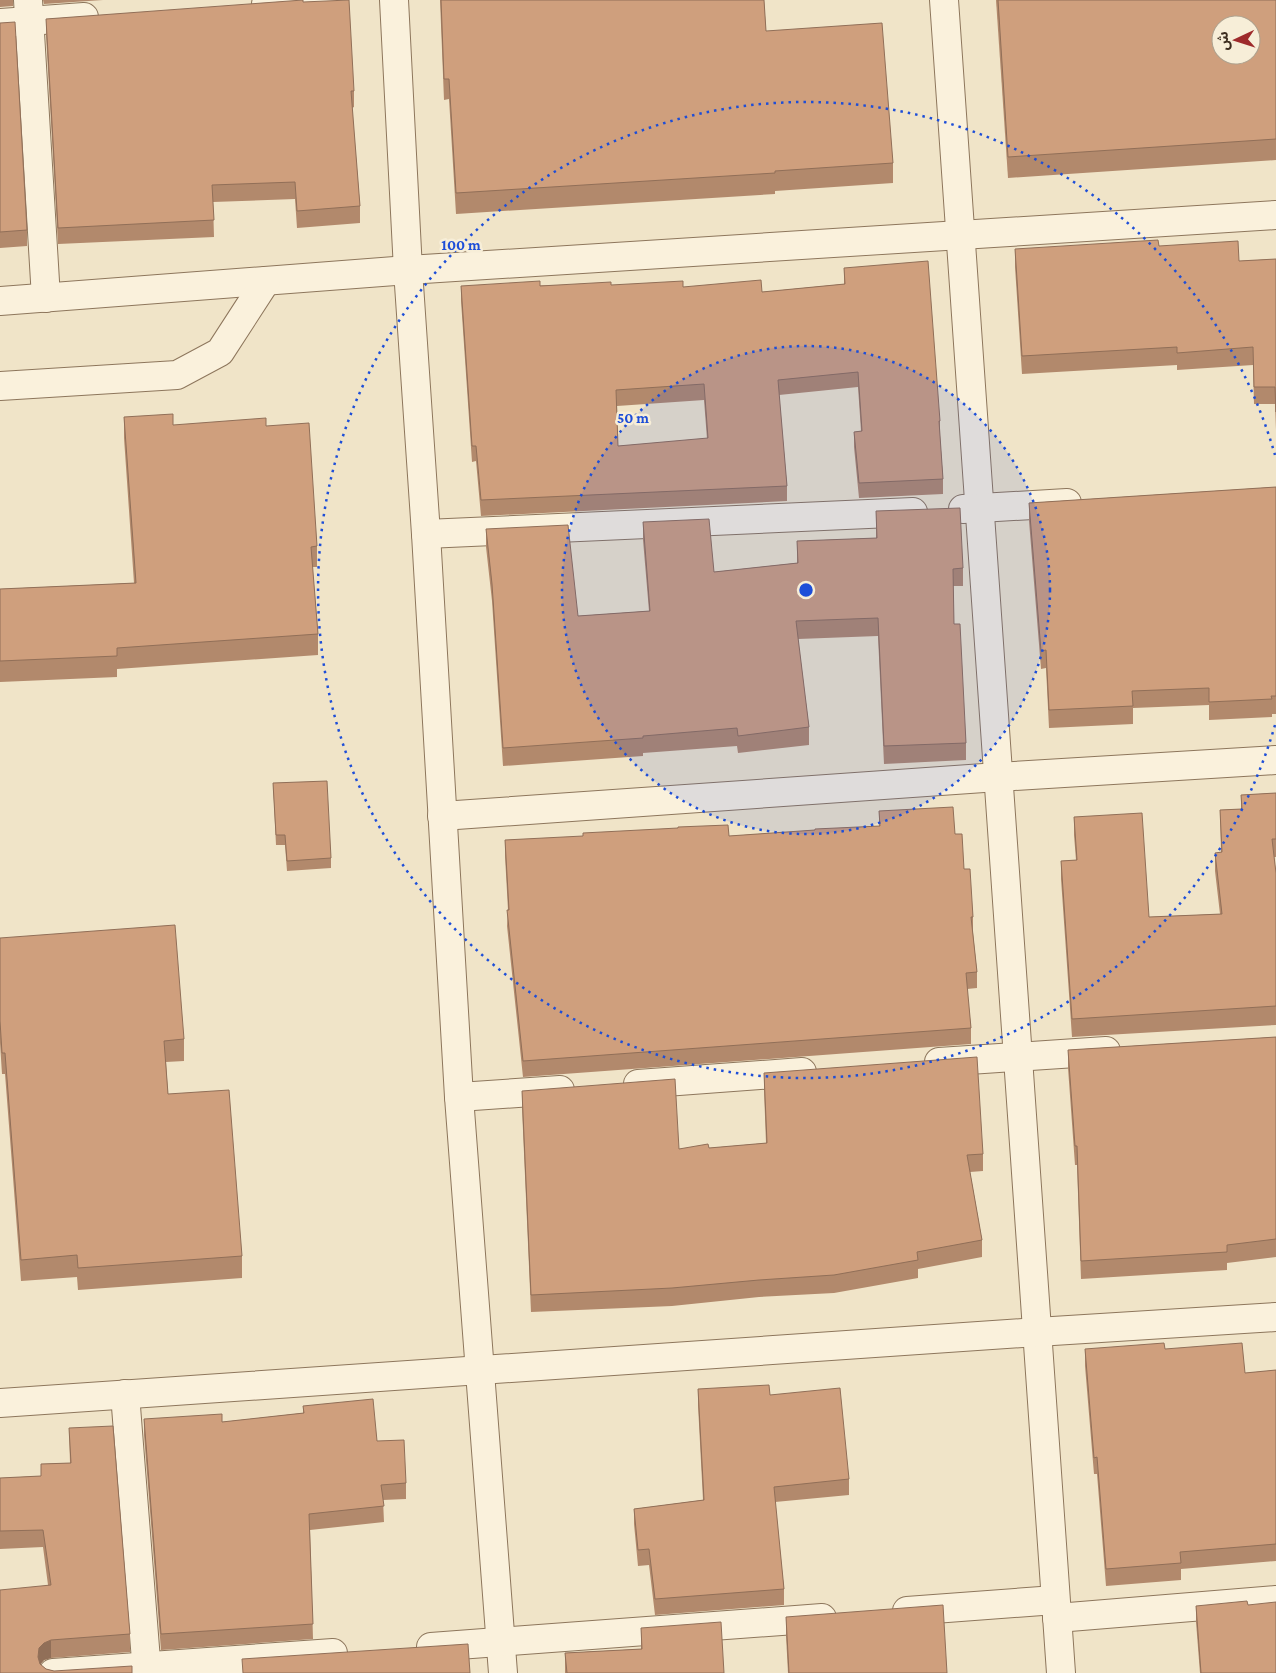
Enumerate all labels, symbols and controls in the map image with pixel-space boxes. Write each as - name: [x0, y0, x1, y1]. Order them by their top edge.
- north arrow: [1211, 15, 1261, 65]
- text: ش: [1214, 31, 1232, 51]
- text: 100 m: [441, 237, 481, 253]
- text: 50 m: [617, 410, 649, 426]
- centre of rings: [797, 581, 815, 599]

